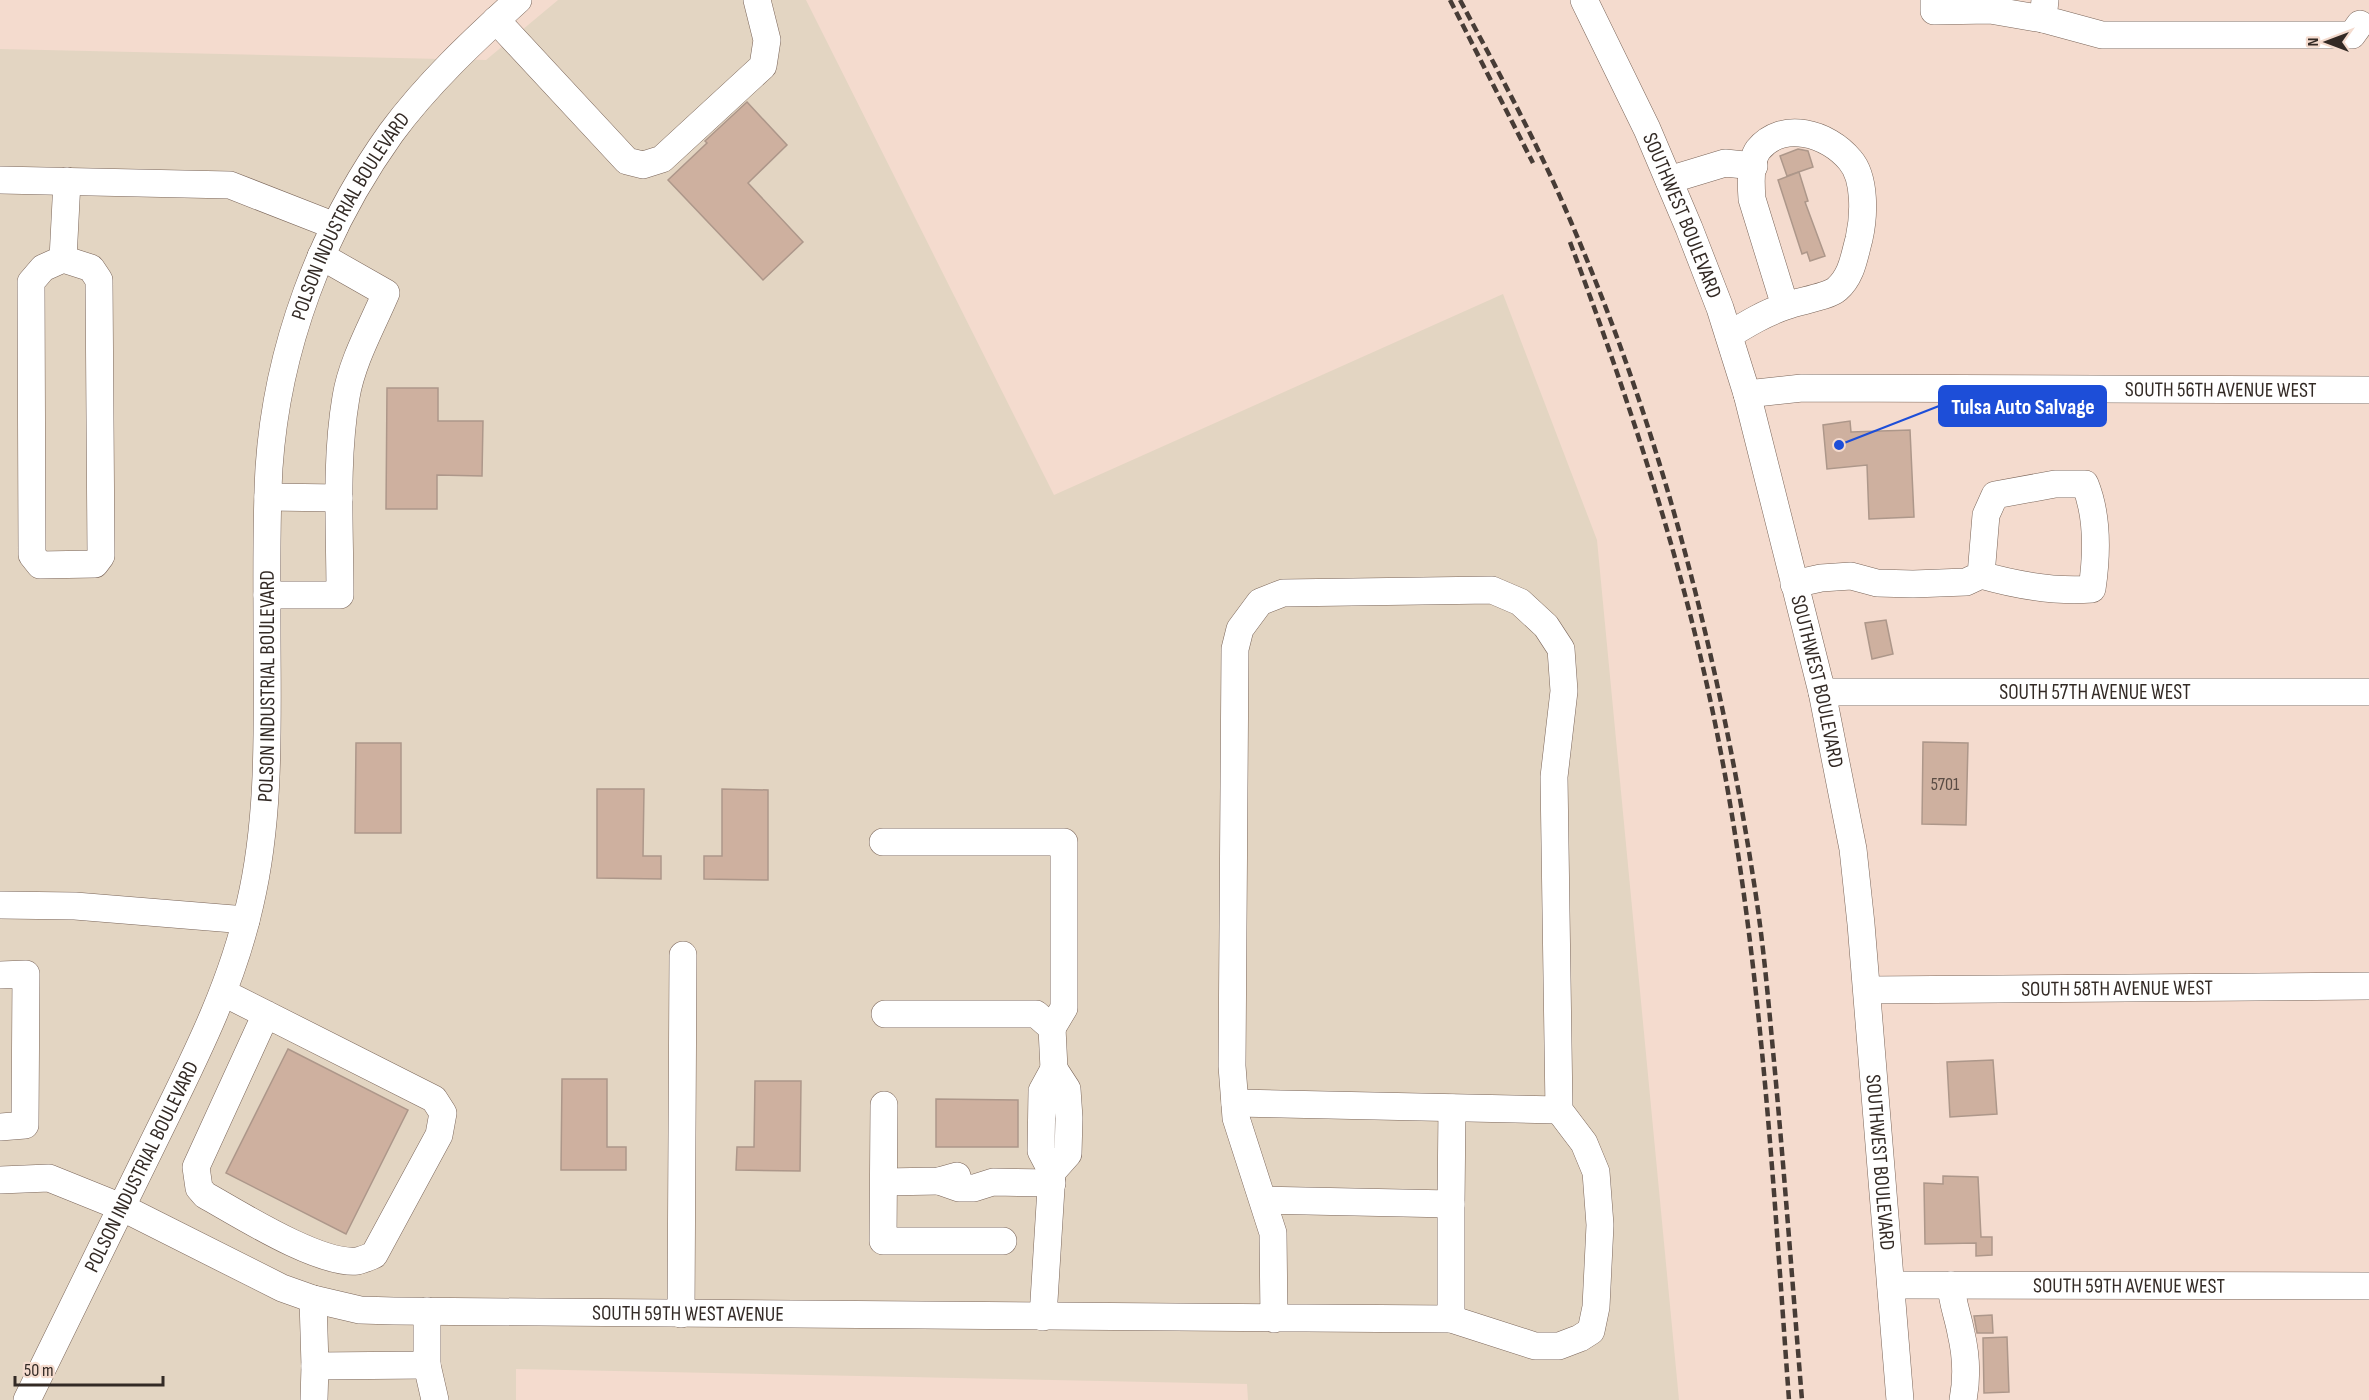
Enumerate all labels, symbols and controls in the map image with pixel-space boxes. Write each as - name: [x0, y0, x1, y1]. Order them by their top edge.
- north arrow: [2297, 12, 2357, 72]
- text: N: [2304, 38, 2323, 46]
- street label: POLSON INDUSTRIAL BOULEVARD: [286, 107, 415, 323]
- street label: SOUTHWEST BOULEVARD: [1638, 129, 1727, 302]
- street label: SOUTH 56TH AVENUE WEST: [2125, 377, 2317, 402]
- callout: Tulsa Auto Salvage: [1939, 386, 2106, 426]
- text: Tulsa Auto Salvage: [1951, 394, 2095, 421]
- street label: POLSON INDUSTRIAL BOULEVARD: [252, 570, 280, 803]
- street label: SOUTHWEST BOULEVARD: [1786, 592, 1849, 770]
- street label: SOUTH 57TH AVENUE WEST: [1999, 680, 2191, 705]
- house number: 5701: [1931, 774, 1960, 795]
- street label: SOUTH 58TH AVENUE WEST: [2021, 975, 2213, 1001]
- street label: POLSON INDUSTRIAL BOULEVARD: [79, 1057, 204, 1276]
- street label: SOUTHWEST BOULEVARD: [1861, 1073, 1900, 1251]
- street label: SOUTH 59TH AVENUE WEST: [2033, 1273, 2225, 1298]
- street label: SOUTH 59TH WEST AVENUE: [592, 1300, 784, 1326]
- scale bar: [15, 1349, 164, 1387]
- text: 50 m: [24, 1360, 54, 1381]

